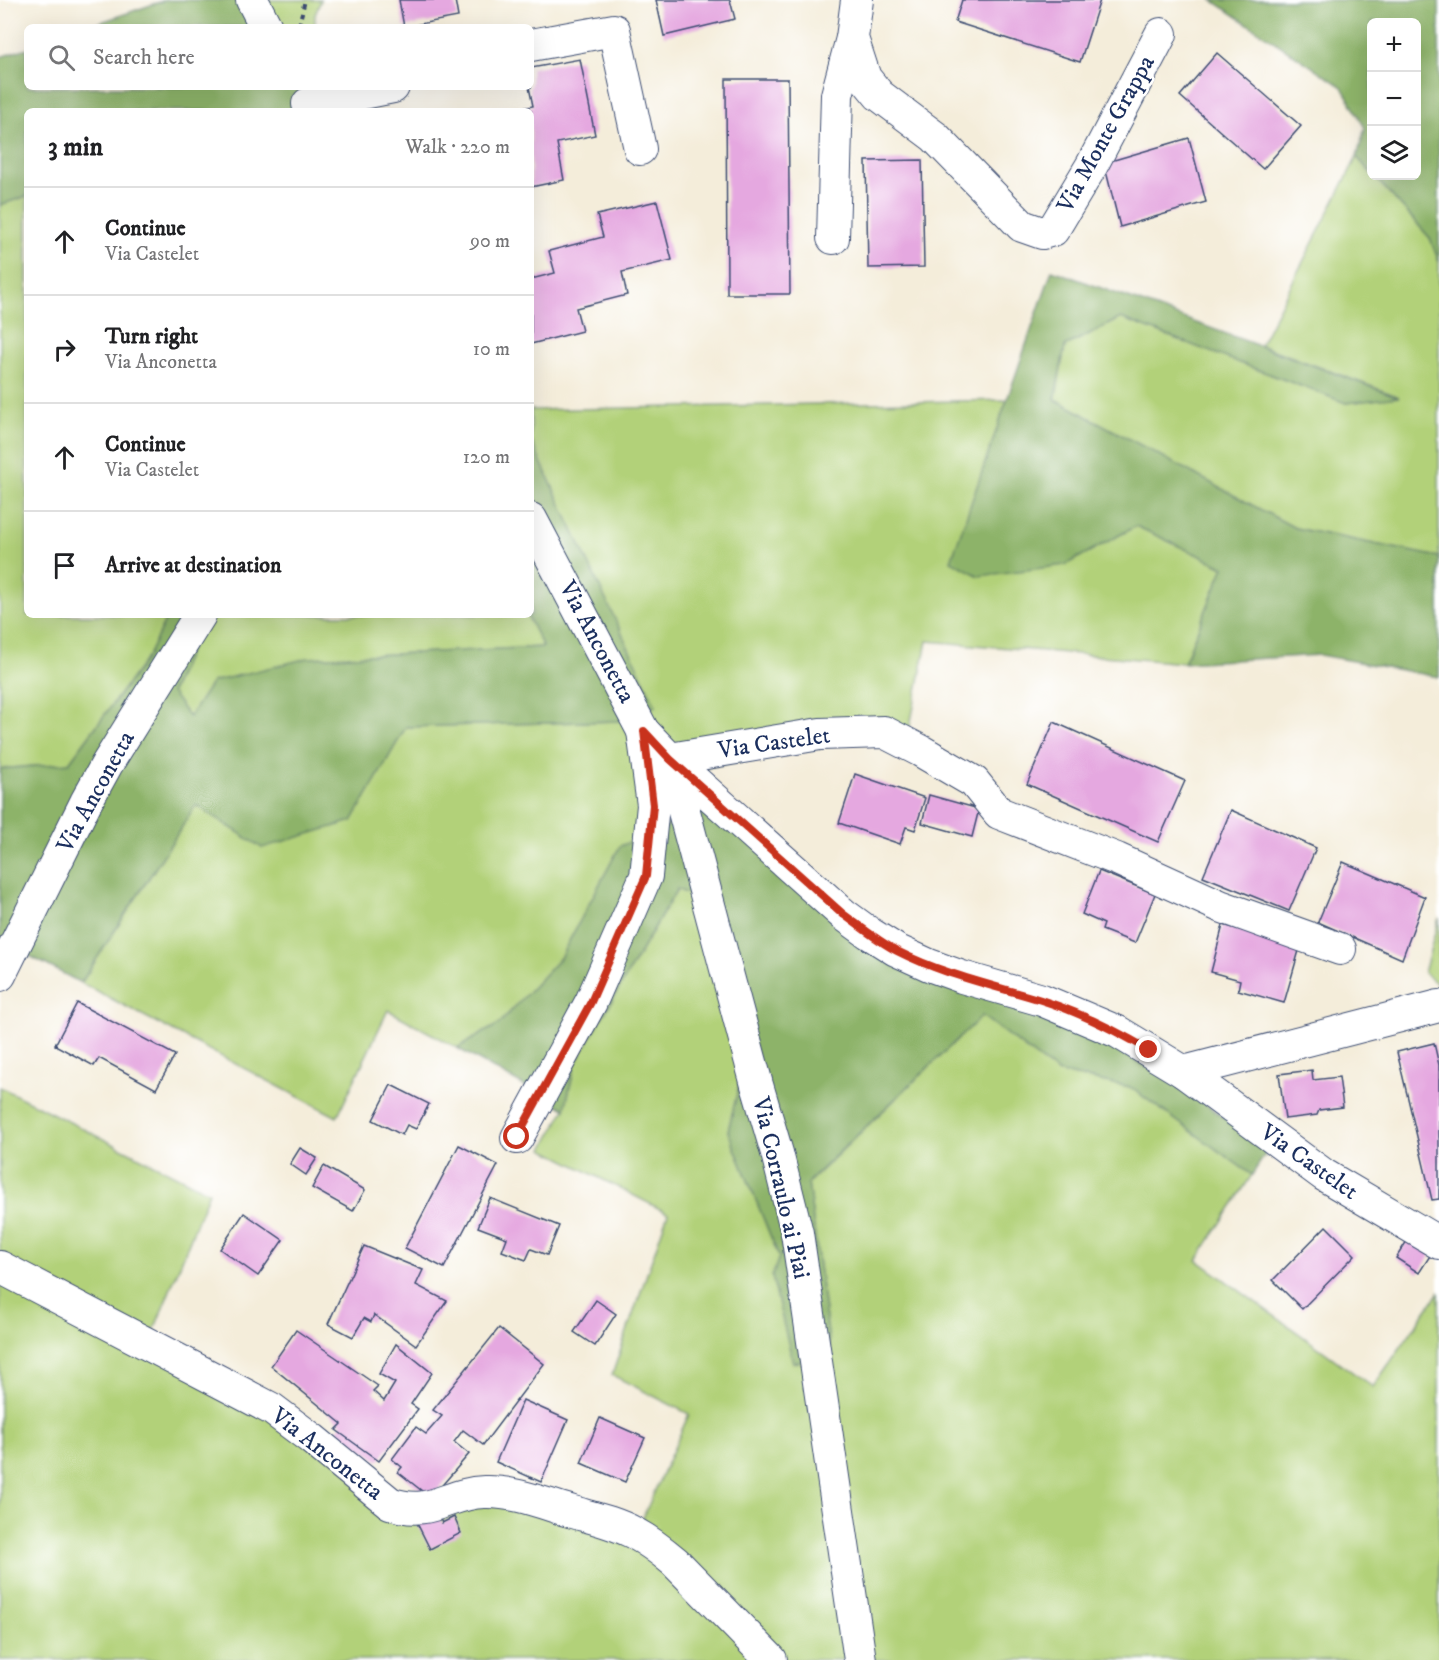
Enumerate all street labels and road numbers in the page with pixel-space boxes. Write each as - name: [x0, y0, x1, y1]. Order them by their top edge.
- street label: Via Monte Grappa: [1050, 49, 1162, 219]
- street label: Via Anconetta: [552, 575, 642, 709]
- street label: Via Castelet: [715, 720, 832, 766]
- street label: Via Anconetta: [50, 725, 142, 859]
- street label: Via Corraulo ai Piai: [745, 1093, 817, 1282]
- street label: Via Castelet: [1253, 1117, 1364, 1207]
- street label: Via Anconetta: [264, 1400, 390, 1508]

